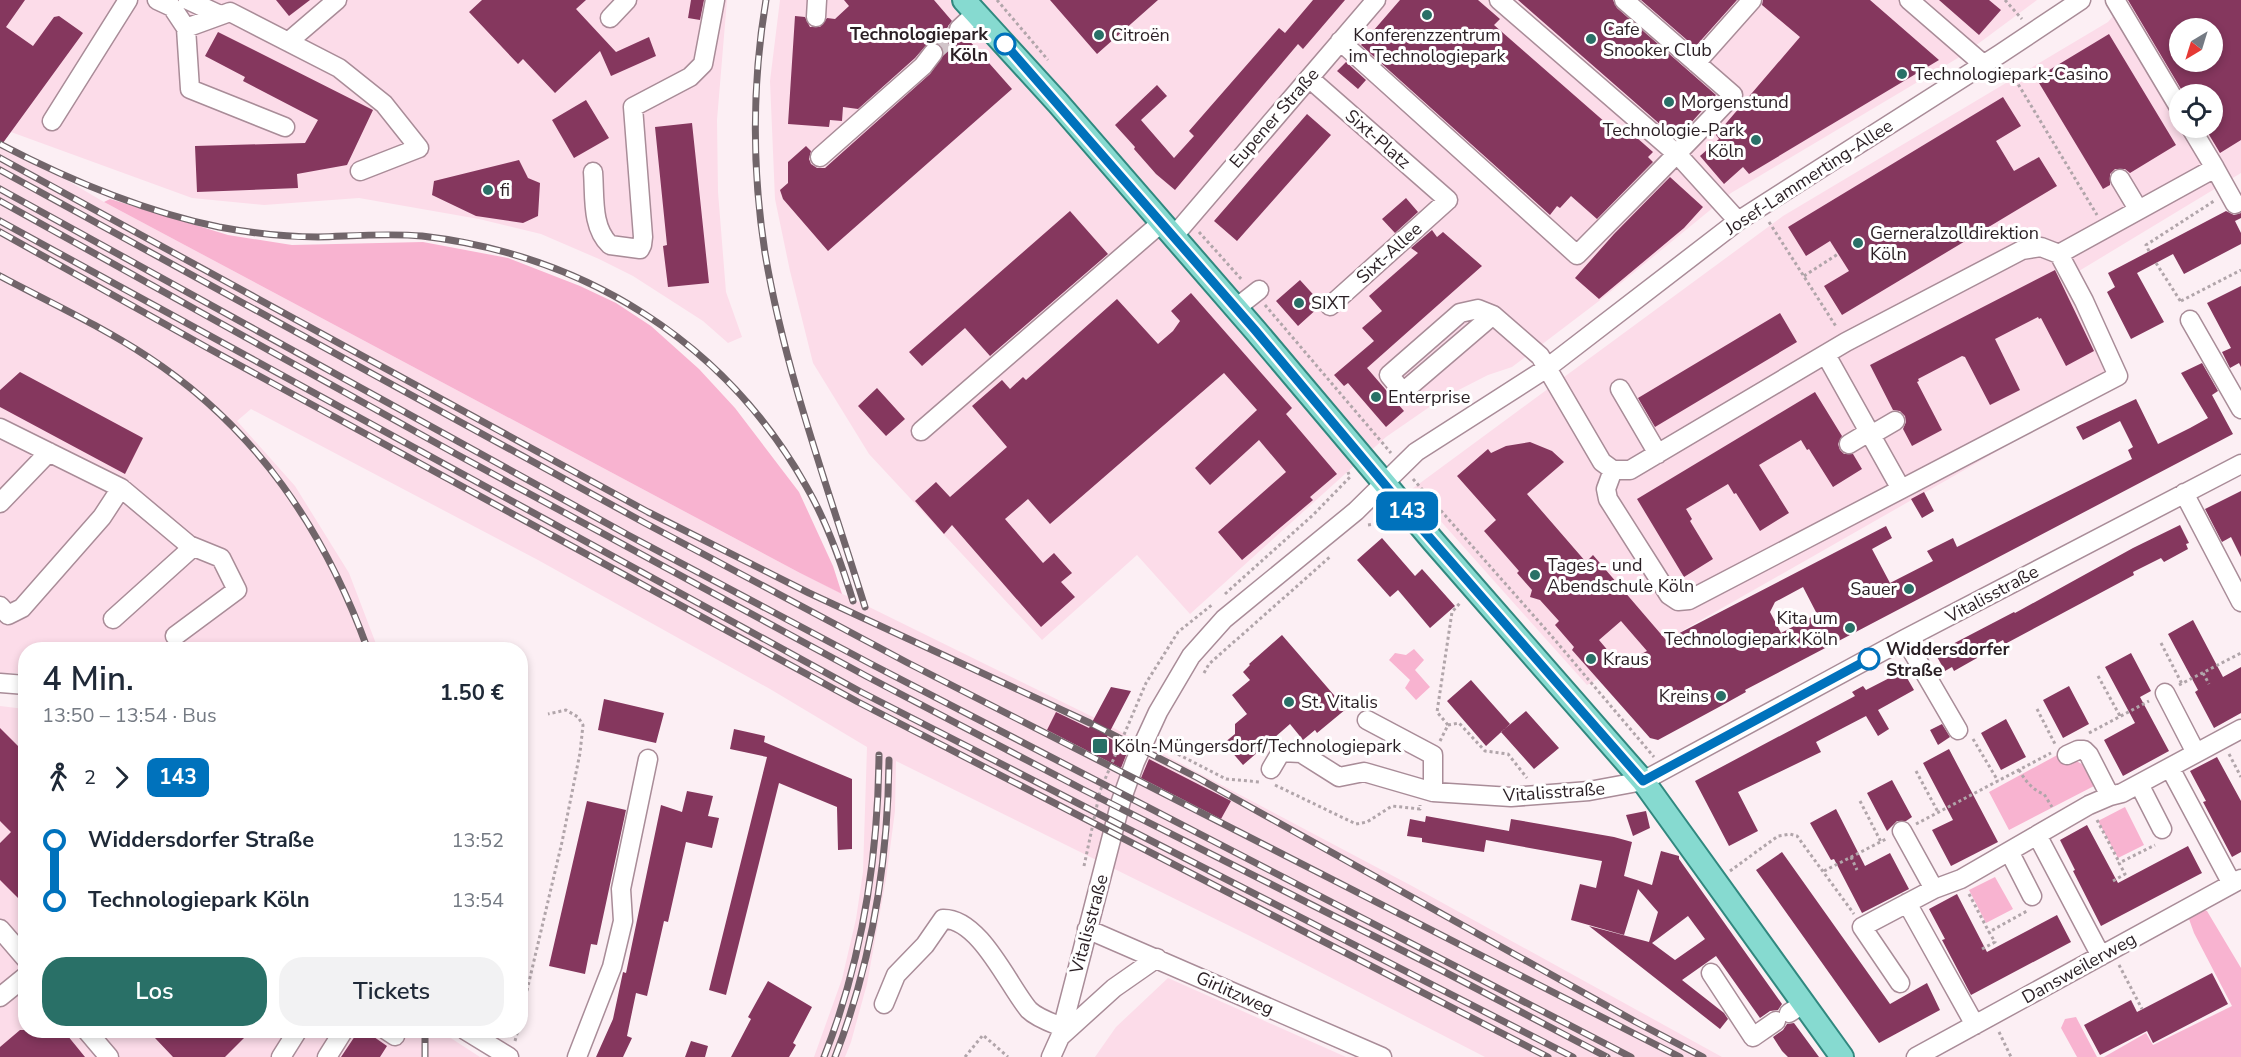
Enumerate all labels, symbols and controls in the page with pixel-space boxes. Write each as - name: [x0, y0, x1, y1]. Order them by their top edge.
- marker: Konferenzzentrum im Technologiepark: [1420, 8, 1434, 22]
- place label: Cafe Snooker Club: [1603, 17, 1712, 62]
- north arrow: [2169, 18, 2223, 72]
- map controls: [2169, 18, 2223, 138]
- place label: Technologiepark Köln: [850, 22, 988, 67]
- place label: Citroën: [1111, 23, 1170, 47]
- place label: Konferenzzentrum im Technologiepark: [1348, 23, 1507, 68]
- marker: Citroën: [1092, 28, 1106, 42]
- marker: Cafe Snooker Club: [1584, 32, 1598, 46]
- marker: Technologiepark Köln: [994, 33, 1016, 55]
- place label: Technologiepark-Casino: [1914, 62, 2108, 86]
- street label: Eupener Straße: [1224, 63, 1324, 173]
- marker: Technologiepark-Casino: [1895, 67, 1909, 81]
- button: locate: [2169, 84, 2223, 138]
- place label: Morgenstund: [1681, 90, 1789, 114]
- marker: Morgenstund: [1662, 95, 1676, 109]
- street label: Sixt-Platz: [1340, 104, 1416, 174]
- street label: Josef-Lammerting-Allee: [1720, 114, 1898, 241]
- place label: Technologie-Park Köln: [1603, 118, 1745, 163]
- marker: Technologie-Park Köln: [1749, 133, 1763, 147]
- place label: fi: [500, 178, 510, 202]
- marker: fi: [481, 183, 495, 197]
- street label: Sixt-Allee: [1351, 217, 1427, 289]
- place label: Gerneralzolldirektion Köln: [1870, 221, 2039, 266]
- marker: Gerneralzolldirektion Köln: [1851, 236, 1865, 250]
- place label: SIXT: [1311, 291, 1349, 315]
- marker: SIXT: [1292, 296, 1306, 310]
- place label: Enterprise: [1388, 385, 1470, 409]
- marker: Enterprise: [1369, 390, 1383, 404]
- line badge: 143: [1372, 492, 1442, 530]
- text: 143: [1388, 497, 1426, 525]
- place label: Tages - und Abendschule Köln: [1547, 553, 1694, 598]
- street label: Vitalisstraße: [1940, 559, 2043, 629]
- marker: Tages - und Abendschule Köln: [1528, 568, 1542, 582]
- place label: Sauer: [1850, 577, 1898, 601]
- marker: Sauer: [1902, 582, 1916, 596]
- place label: Kita um Technologiepark Köln: [1664, 606, 1838, 651]
- marker: Kita um Technologiepark Köln: [1843, 621, 1857, 635]
- place label: Widdersdorfer Straße: [1886, 637, 2010, 682]
- place label: Kraus: [1603, 647, 1649, 671]
- marker: Widdersdorfer Straße: [1858, 648, 1880, 670]
- marker: Kraus: [1584, 652, 1598, 666]
- text: 4 Min.: [42, 657, 134, 702]
- text: 1.50 €: [440, 678, 504, 708]
- place label: Kreins: [1659, 684, 1709, 708]
- marker: Kreins: [1714, 689, 1728, 703]
- place label: St. Vitalis: [1301, 690, 1378, 714]
- marker: St. Vitalis: [1282, 695, 1296, 709]
- text: 13:50 – 13:54 · Bus: [42, 702, 217, 729]
- place label: Köln-Müngersdorf/Technologiepark: [1114, 734, 1402, 758]
- marker: Köln-Müngersdorf/Technologiepark: [1091, 737, 1109, 755]
- icon: walk: [42, 761, 75, 794]
- icon: forward: [105, 761, 138, 794]
- text: 143: [159, 763, 197, 791]
- text: 2: [84, 764, 96, 791]
- street label: Vitalisstraße: [1501, 776, 1606, 808]
- text: Widdersdorfer Straße: [88, 825, 314, 855]
- text: 13:52: [451, 827, 504, 854]
- street label: Vitalisstraße: [1064, 872, 1114, 977]
- text: Technologiepark Köln: [88, 885, 310, 915]
- text: 13:54: [451, 887, 504, 914]
- street label: Dansweilerweg: [2018, 927, 2140, 1009]
- button: Los: [42, 957, 267, 1026]
- button: Tickets: [279, 957, 504, 1026]
- street label: Girlitzweg: [1192, 965, 1278, 1021]

